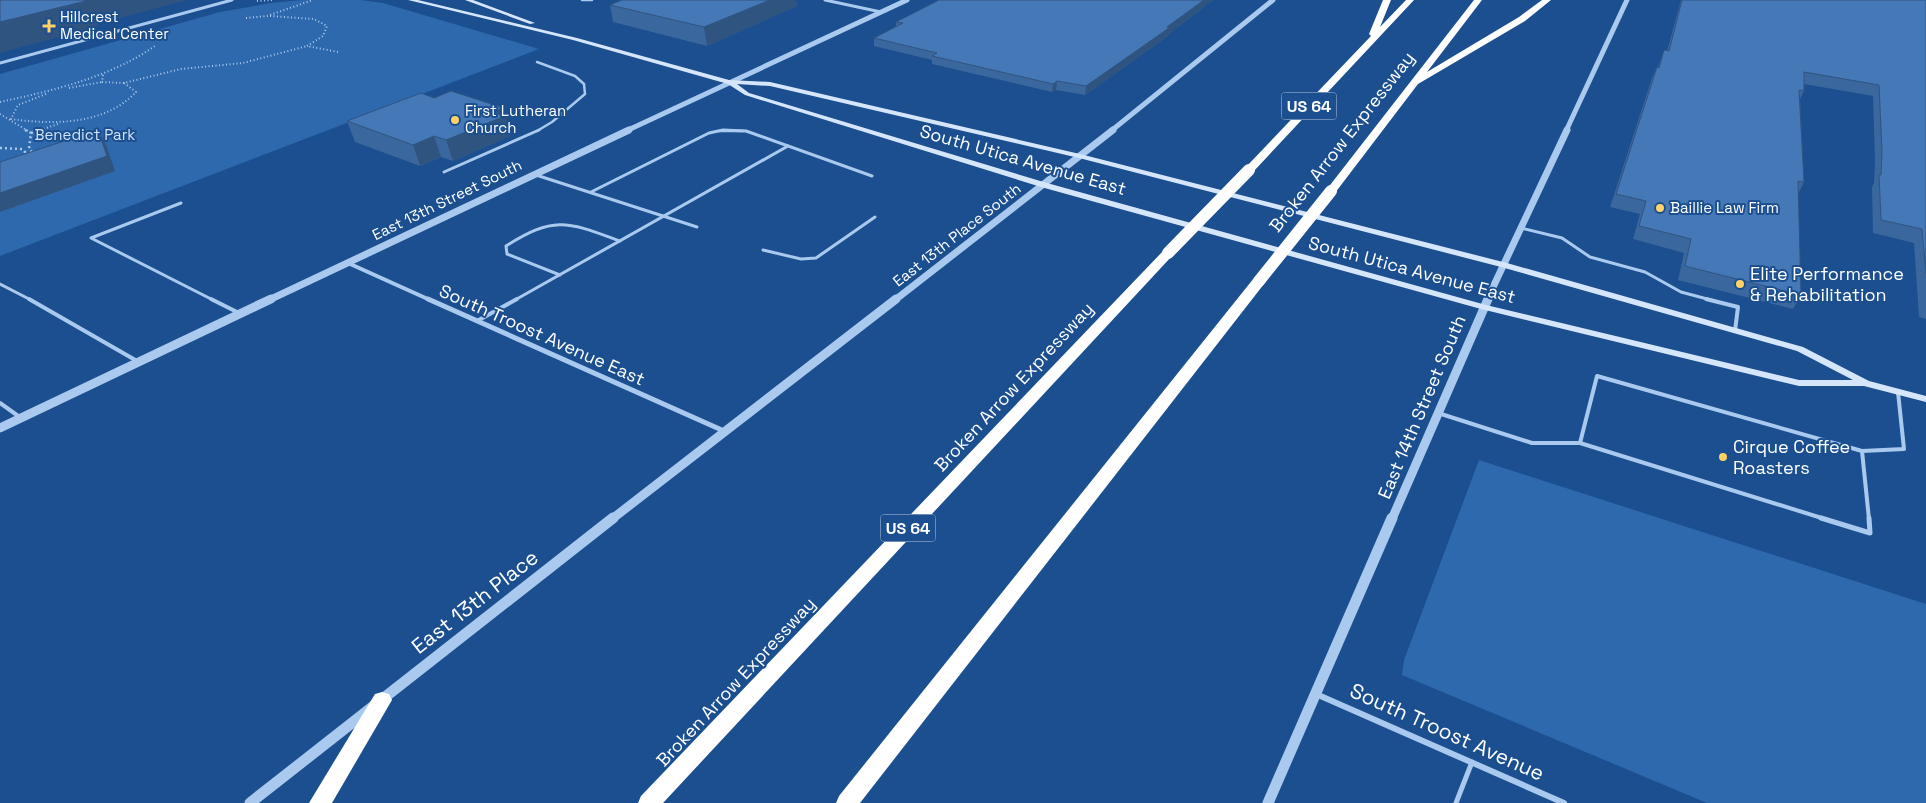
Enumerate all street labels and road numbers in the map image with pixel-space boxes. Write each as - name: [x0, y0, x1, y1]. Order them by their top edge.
- street label: Broken Arrow Expressway: [1264, 47, 1419, 237]
- road number: US 64: [1282, 92, 1336, 120]
- street label: South Utica Avenue East: [917, 119, 1129, 200]
- street label: East 13th Street South: [369, 155, 525, 244]
- street label: East 13th Place South: [889, 179, 1025, 291]
- street label: South Utica Avenue East: [1306, 231, 1518, 308]
- street label: South Troost Avenue East: [436, 279, 649, 390]
- street label: Broken Arrow Expressway: [929, 297, 1098, 476]
- street label: East 14th Street South: [1372, 311, 1471, 502]
- road number: US 64: [880, 514, 936, 542]
- street label: East 13th Place: [406, 544, 544, 660]
- street label: Broken Arrow Expressway: [651, 592, 820, 771]
- street label: South Troost Avenue: [1346, 676, 1549, 787]

